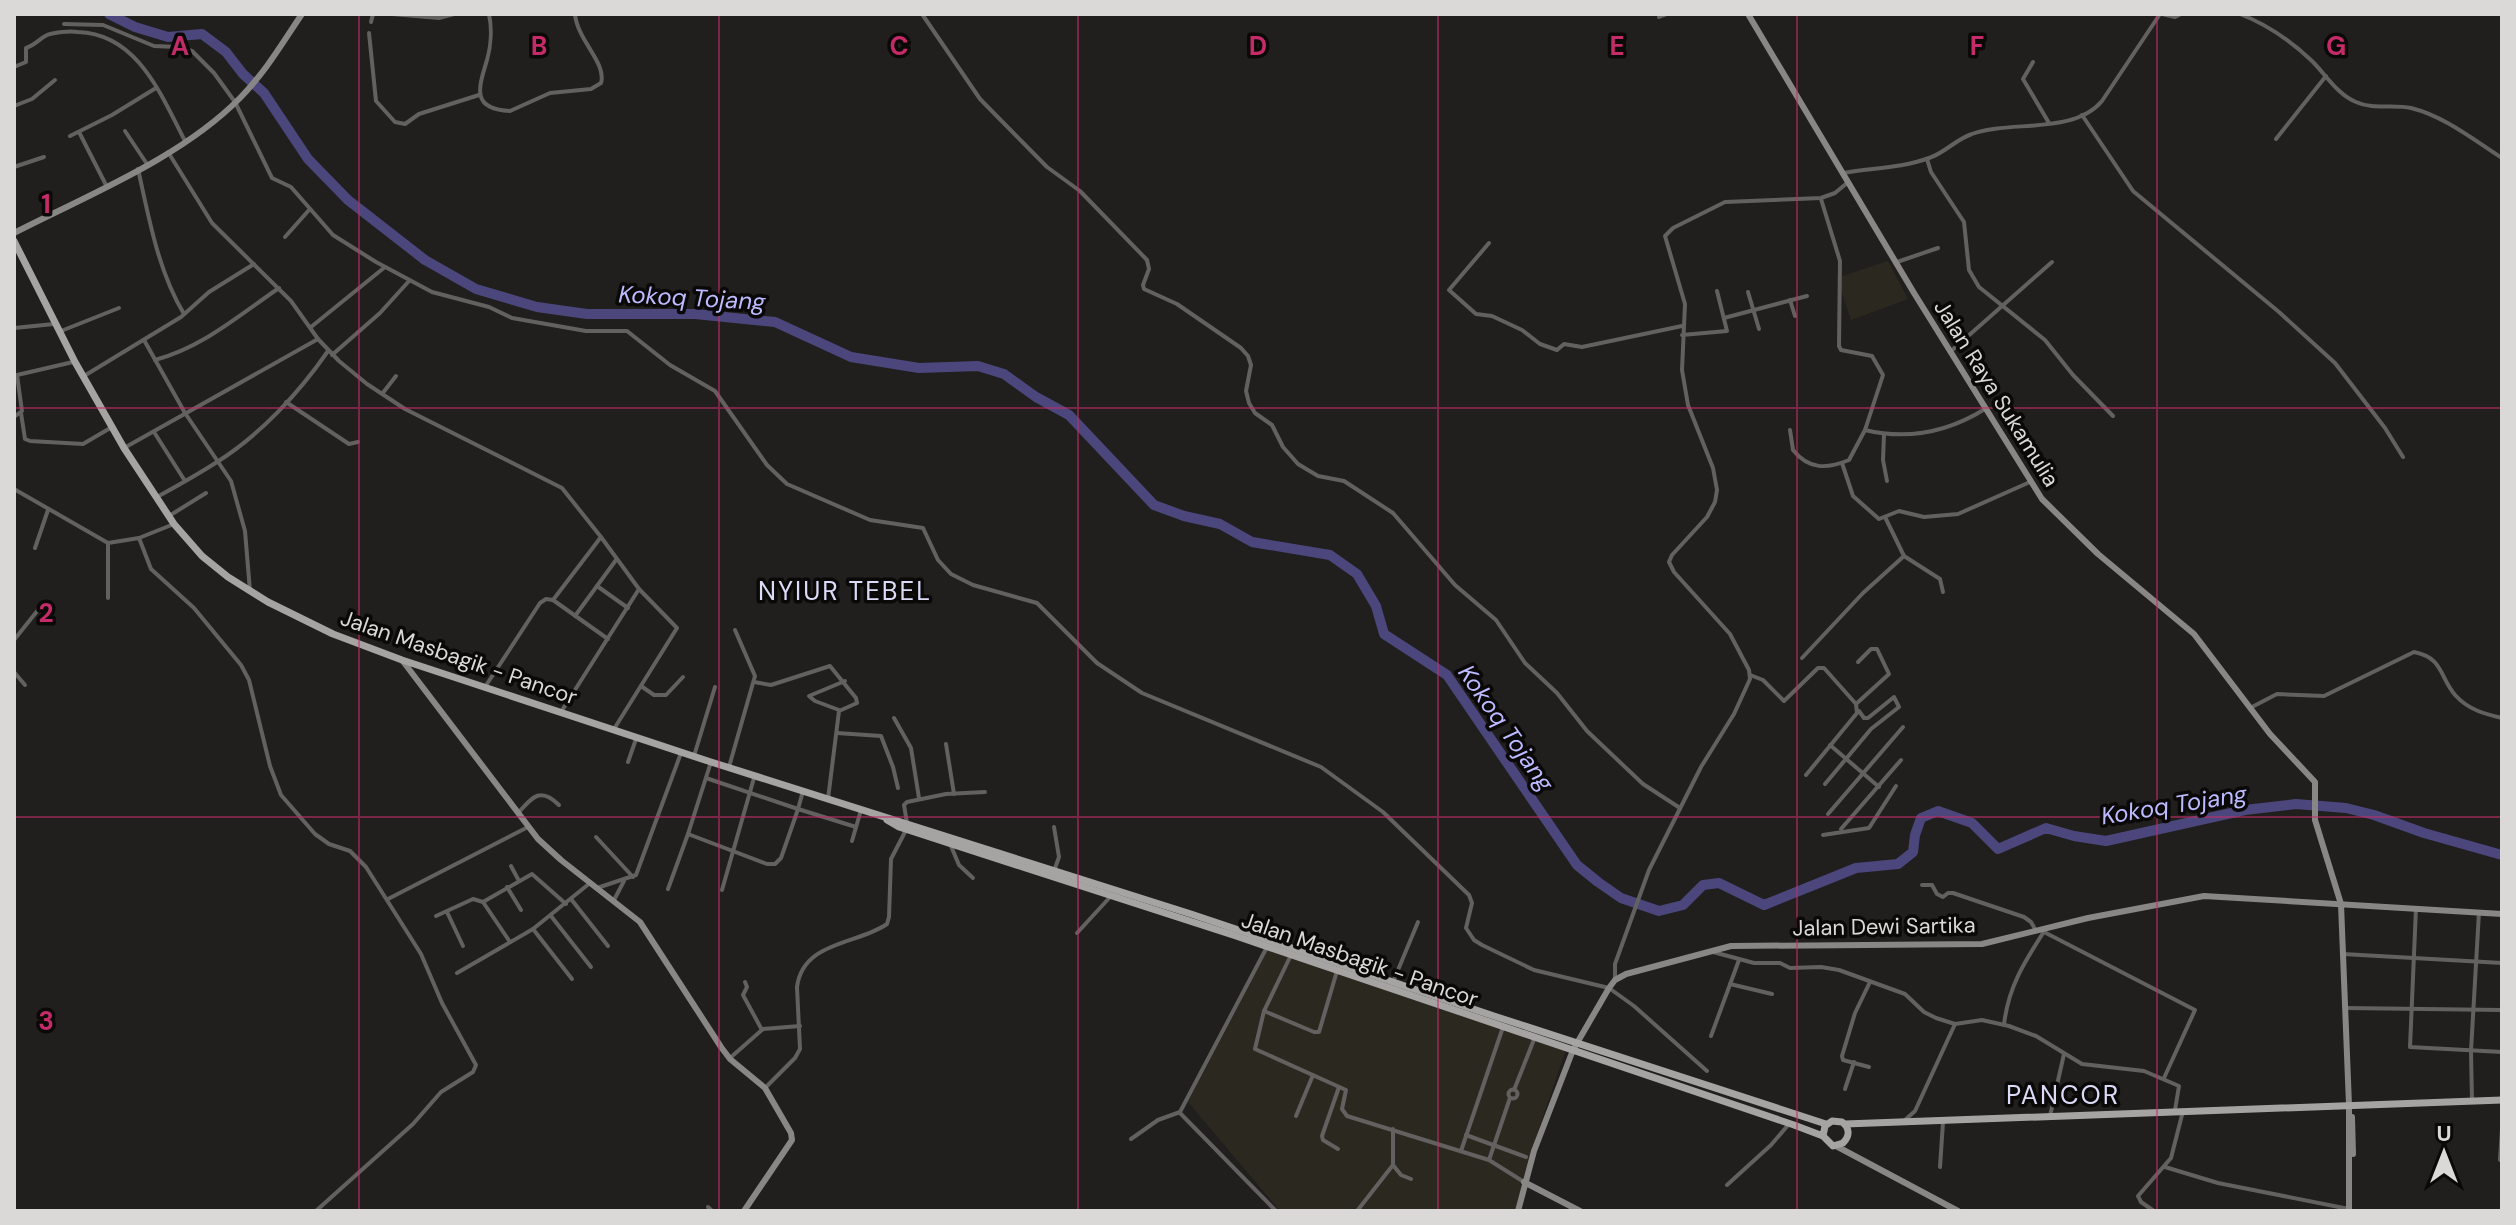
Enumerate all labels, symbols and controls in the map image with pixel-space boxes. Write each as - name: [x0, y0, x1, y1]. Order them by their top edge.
- text: A: [171, 29, 189, 63]
- text: B: [531, 29, 547, 63]
- text: C: [889, 29, 909, 63]
- text: D: [1249, 29, 1267, 63]
- text: E: [1609, 29, 1625, 63]
- text: F: [1970, 29, 1984, 63]
- text: G: [2326, 29, 2346, 63]
- text: 1: [41, 187, 51, 221]
- water label: Kokoq Tojang: [618, 278, 767, 317]
- street label: Jalan Raya Sukamulia: [1927, 294, 2066, 492]
- district label: NYIUR TEBEL: [758, 574, 932, 608]
- text: 2: [38, 596, 54, 630]
- street label: Jalan Masbagik - Pancor: [337, 603, 581, 712]
- water label: Kokoq Tojang: [1451, 658, 1562, 798]
- water label: Kokoq Tojang: [2099, 778, 2250, 831]
- street label: Jalan Masbagik - Pancor: [1238, 905, 1482, 1014]
- street label: Jalan Dewi Sartika: [1792, 910, 1976, 943]
- text: 3: [38, 1004, 54, 1038]
- district label: PANCOR: [2006, 1078, 2120, 1112]
- north arrow: [2404, 1113, 2484, 1193]
- text: U: [2436, 1119, 2452, 1148]

